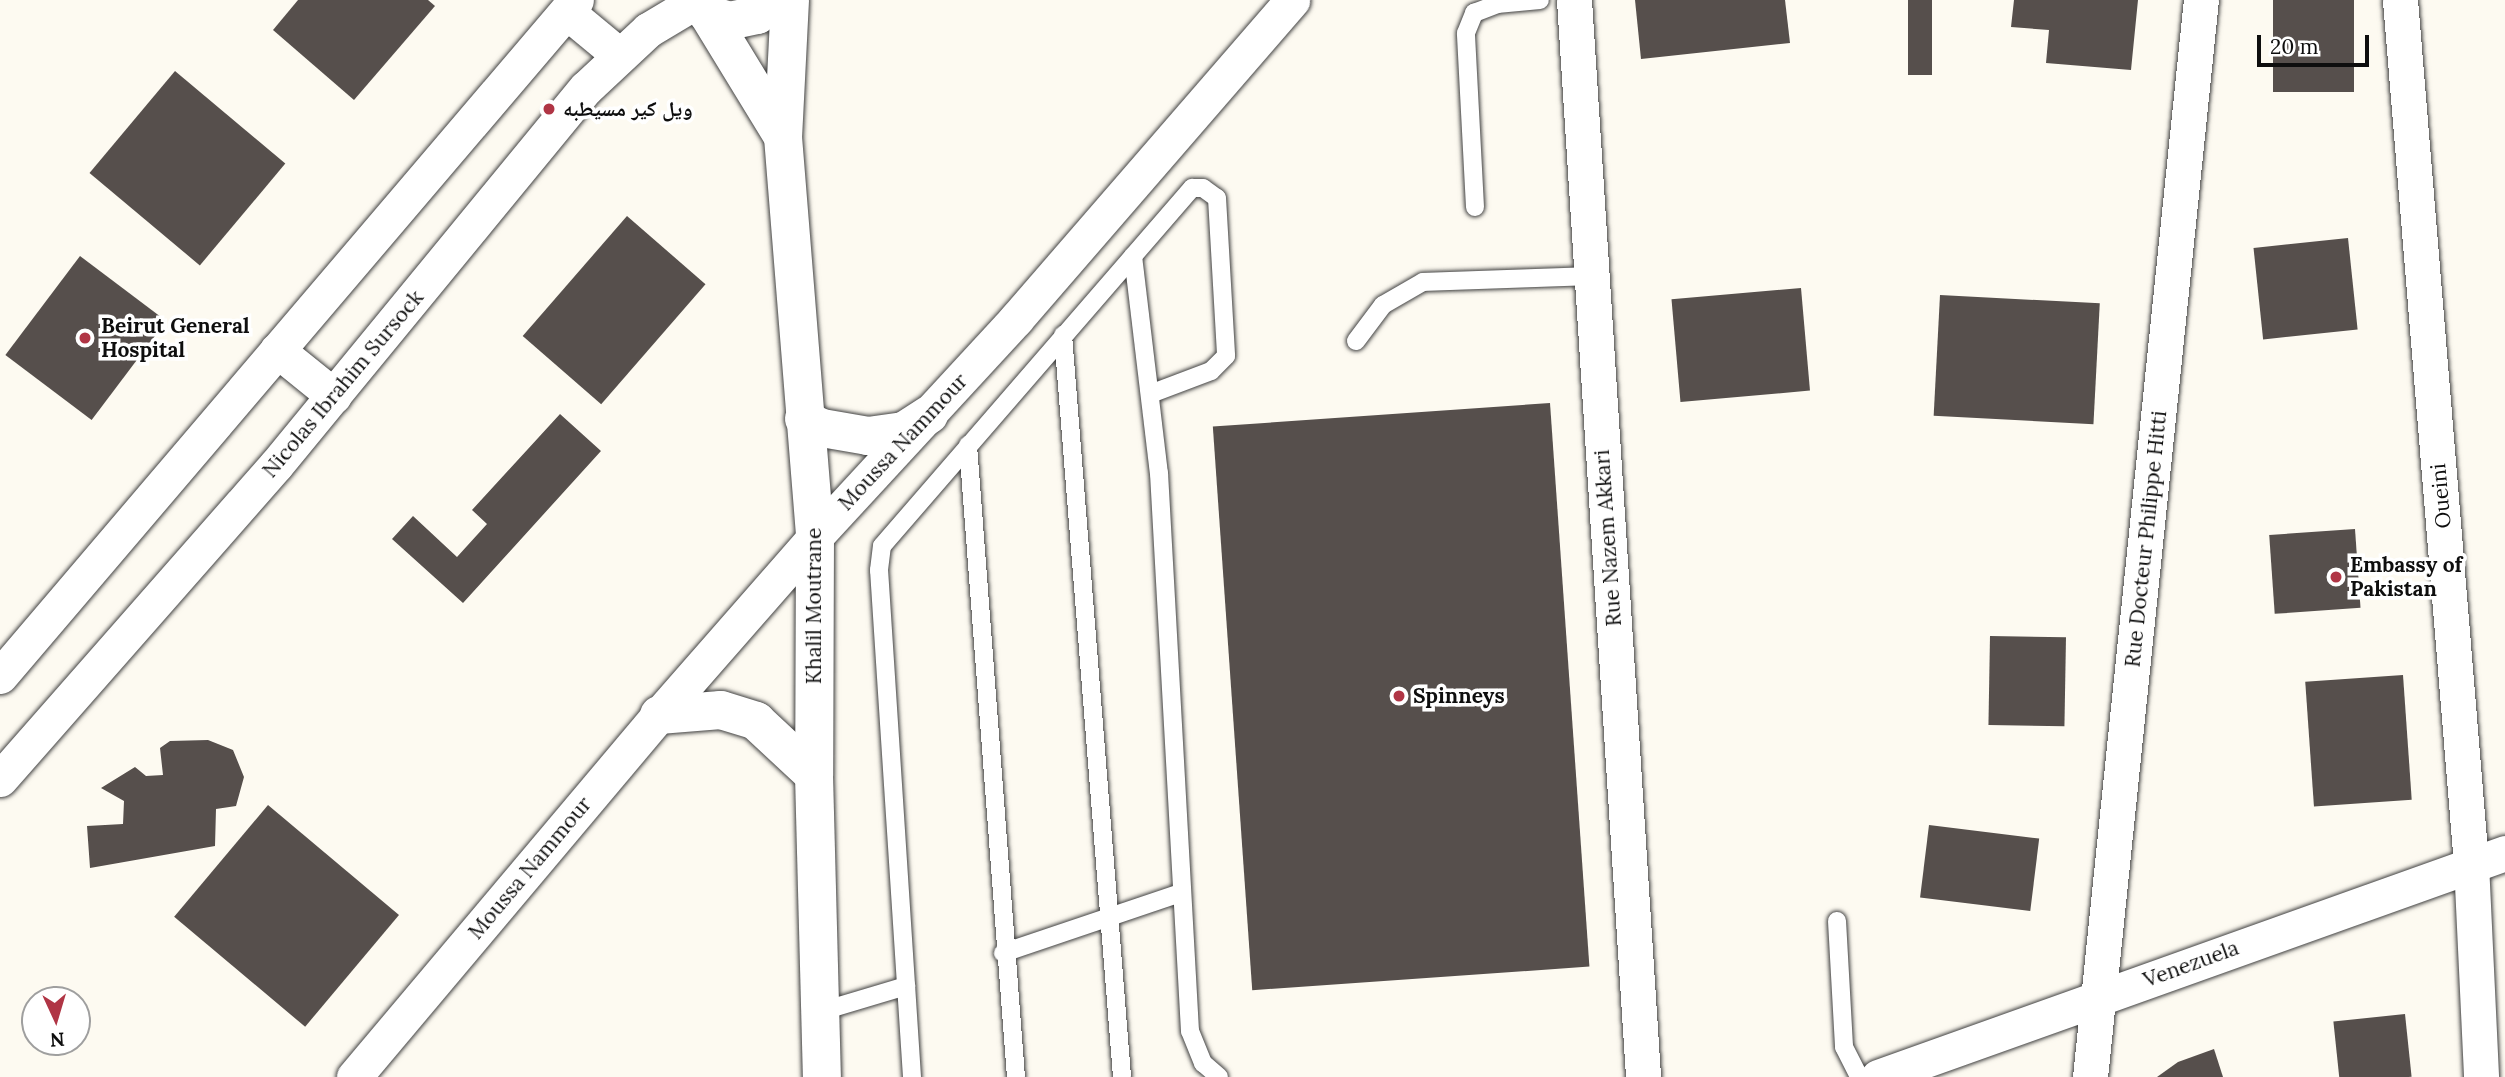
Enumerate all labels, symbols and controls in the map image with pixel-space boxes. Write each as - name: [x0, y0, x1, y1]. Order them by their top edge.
- scale bar: [2260, 21, 2372, 65]
- text: 20 m: [2270, 33, 2319, 60]
- place label: ويل كير مسيطبه: [563, 96, 693, 122]
- marker: ويل كير مسيطبه: [541, 101, 557, 117]
- street label: Nicolas Ibrahim Sursock: [257, 285, 429, 483]
- place label: Beirut General Hospital: [101, 313, 250, 363]
- marker: Beirut General Hospital: [75, 328, 95, 348]
- street label: Moussa Nammour: [833, 368, 973, 516]
- street label: Rue Docteur Philippe Hitti: [2120, 409, 2172, 669]
- street label: Rue Nazem Akkari: [1589, 449, 1627, 627]
- street label: Oueini: [2426, 462, 2456, 530]
- street label: Khalil Moutrane: [801, 528, 827, 684]
- place label: Embassy of Pakistan: [2350, 552, 2462, 602]
- marker: Embassy of Pakistan: [2328, 569, 2344, 585]
- place label: Spinneys: [1413, 683, 1505, 709]
- marker: Spinneys: [1391, 688, 1407, 704]
- street label: Moussa Nammour: [463, 792, 597, 944]
- street label: Venezuela: [2140, 935, 2242, 993]
- north arrow: [21, 986, 91, 1056]
- text: N: [49, 1027, 65, 1052]

